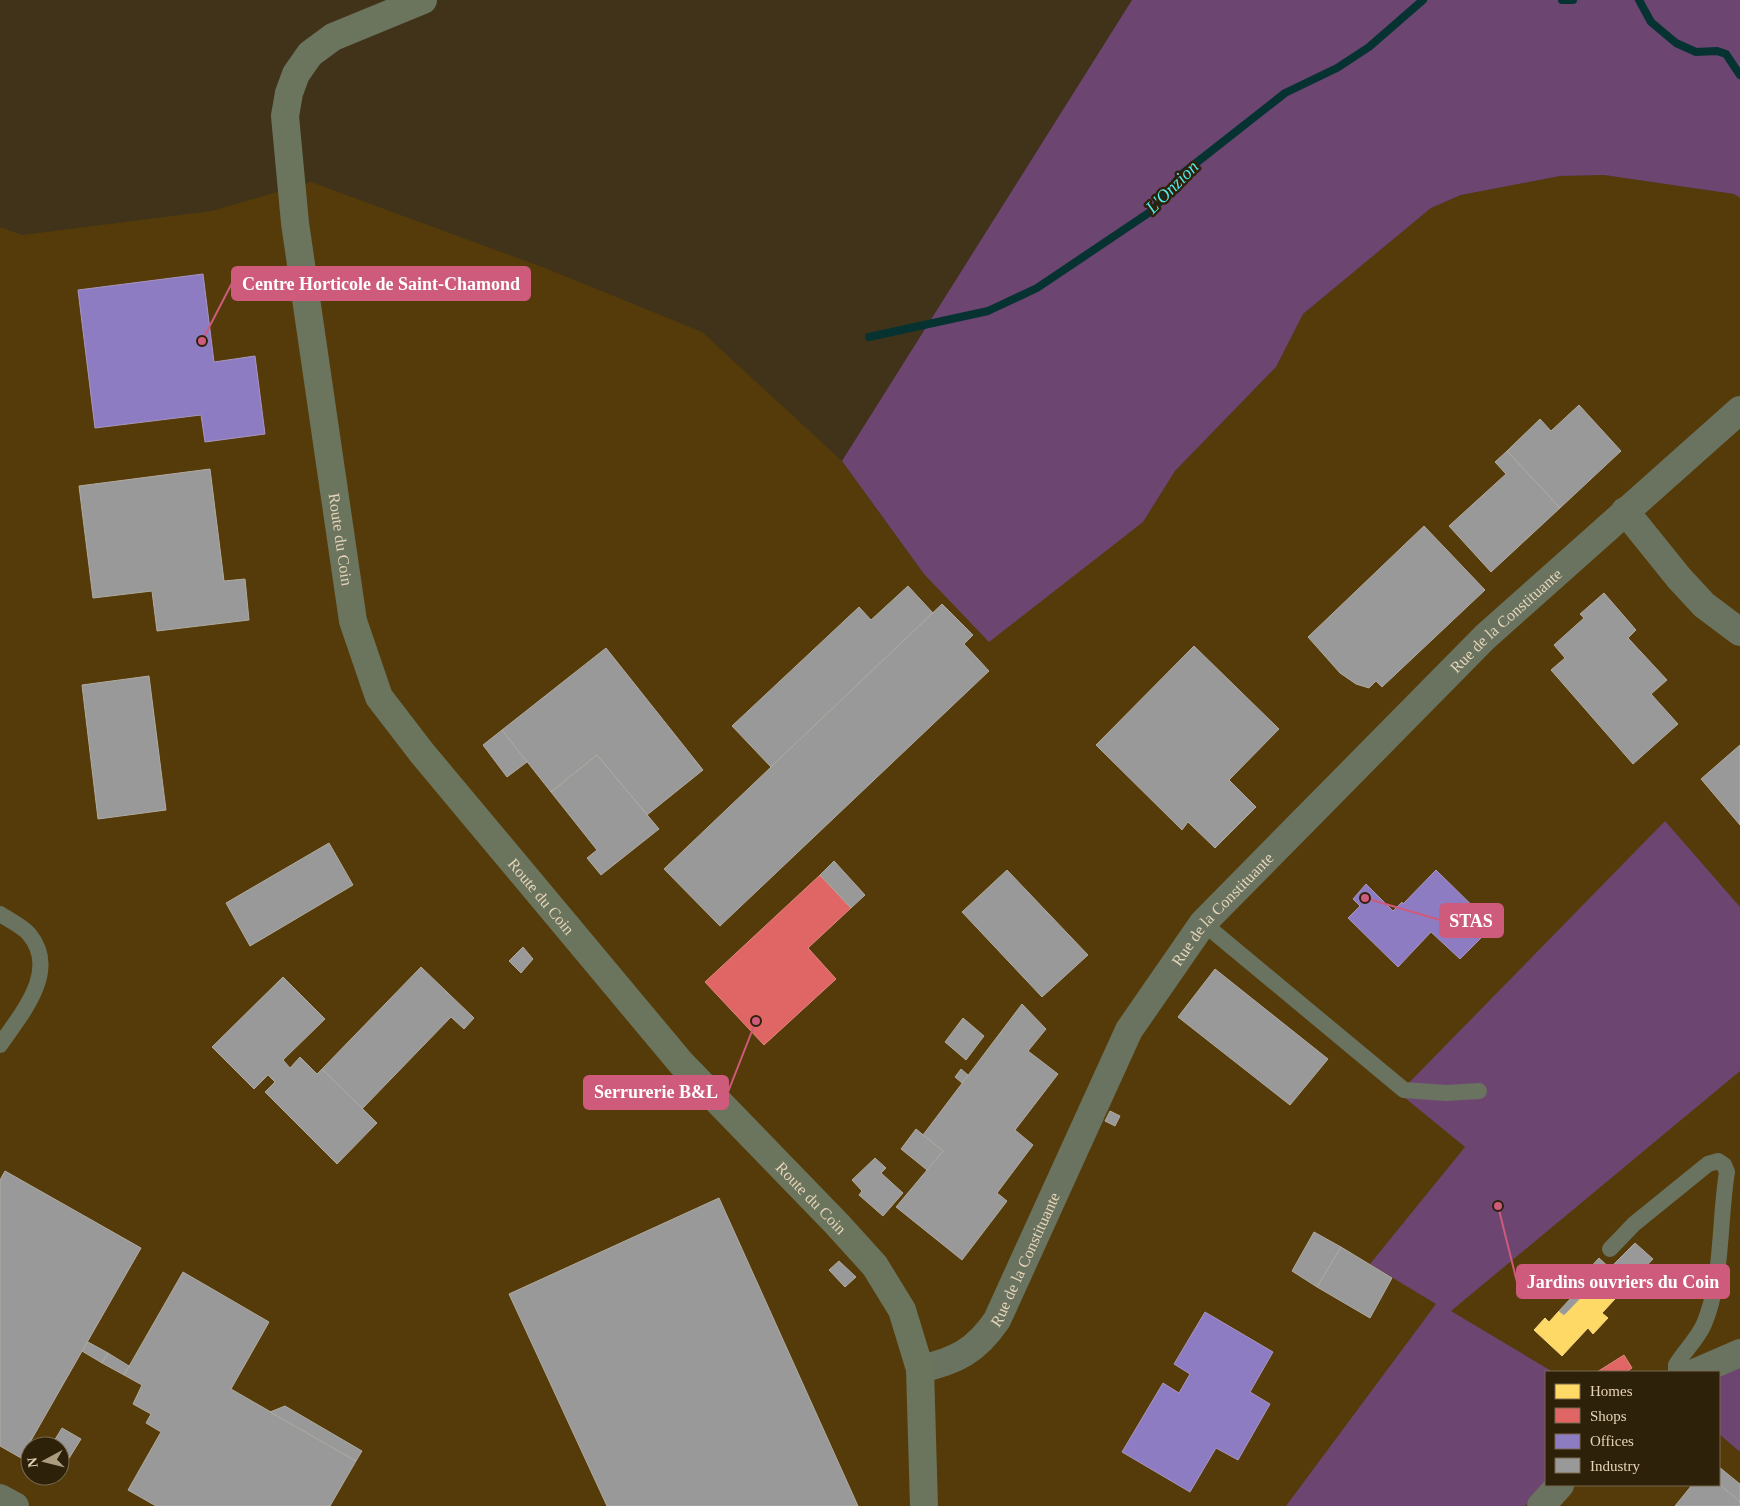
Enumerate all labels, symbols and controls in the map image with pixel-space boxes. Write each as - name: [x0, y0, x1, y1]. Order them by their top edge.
- water label: L'Onzion: [1141, 157, 1202, 218]
- callout: Centre Horticole de Saint-Chamond: [232, 267, 530, 300]
- text: Centre Horticole de Saint-Chamond: [242, 274, 520, 294]
- street label: Route du Coin: [326, 492, 356, 587]
- street label: Rue de la Constituante: [1447, 565, 1565, 676]
- street label: Rue de la Constituante: [1168, 849, 1276, 969]
- street label: Route du Coin: [505, 855, 578, 937]
- callout: STAS: [1440, 904, 1503, 937]
- text: STAS: [1449, 911, 1493, 931]
- callout: Serrurerie B&L: [584, 1076, 728, 1109]
- text: Serrurerie B&L: [594, 1082, 718, 1102]
- street label: Route du Coin: [773, 1158, 850, 1237]
- street label: Rue de la Constituante: [987, 1189, 1063, 1330]
- callout: Jardins ouvriers du Coin: [1517, 1265, 1729, 1298]
- text: Jardins ouvriers du Coin: [1527, 1272, 1719, 1292]
- legend: [1545, 1371, 1720, 1486]
- text: Homes: [1590, 1383, 1633, 1399]
- text: Shops: [1590, 1408, 1627, 1424]
- text: Offices: [1590, 1433, 1634, 1449]
- north arrow: [20, 1436, 70, 1486]
- text: N: [25, 1457, 41, 1468]
- text: Industry: [1590, 1458, 1640, 1474]

